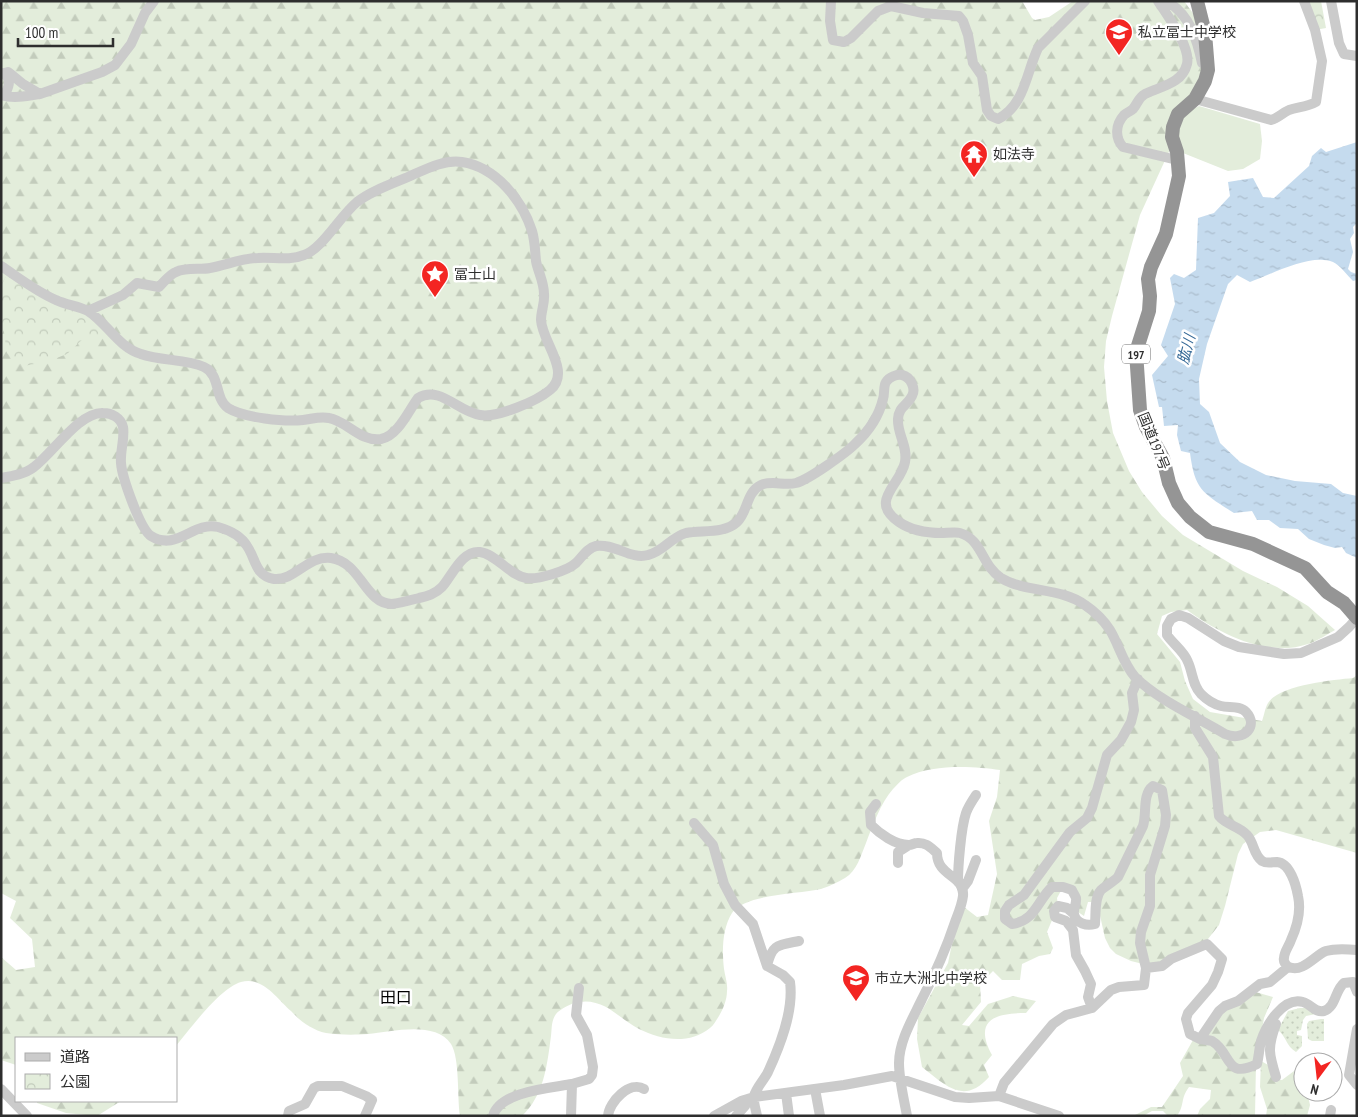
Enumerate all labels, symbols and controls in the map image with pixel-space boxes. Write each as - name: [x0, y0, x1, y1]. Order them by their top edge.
- scale bar: [18, 15, 112, 47]
- school or university icon: 私立冨士中学校: [1104, 17, 1134, 56]
- text: 100 m: [25, 23, 58, 42]
- place label: 私立冨士中学校: [1138, 23, 1236, 41]
- temple icon: 如法寺: [959, 139, 989, 178]
- place label: 如法寺: [993, 145, 1035, 163]
- place icon: 冨士山: [420, 259, 450, 298]
- place label: 冨士山: [454, 265, 496, 283]
- water label: 肱川: [1173, 330, 1200, 366]
- road number: 197: [1122, 344, 1150, 364]
- street label: 国道197号: [1134, 409, 1174, 473]
- school or university icon: 市立大洲北中学校: [841, 963, 871, 1002]
- place label: 市立大洲北中学校: [875, 969, 987, 987]
- district label: 田口: [380, 987, 412, 1007]
- legend: [15, 1037, 178, 1102]
- text: 道路: [60, 1047, 90, 1066]
- north arrow: [1293, 1052, 1343, 1102]
- text: 公園: [60, 1072, 90, 1091]
- text: N: [1309, 1080, 1321, 1099]

